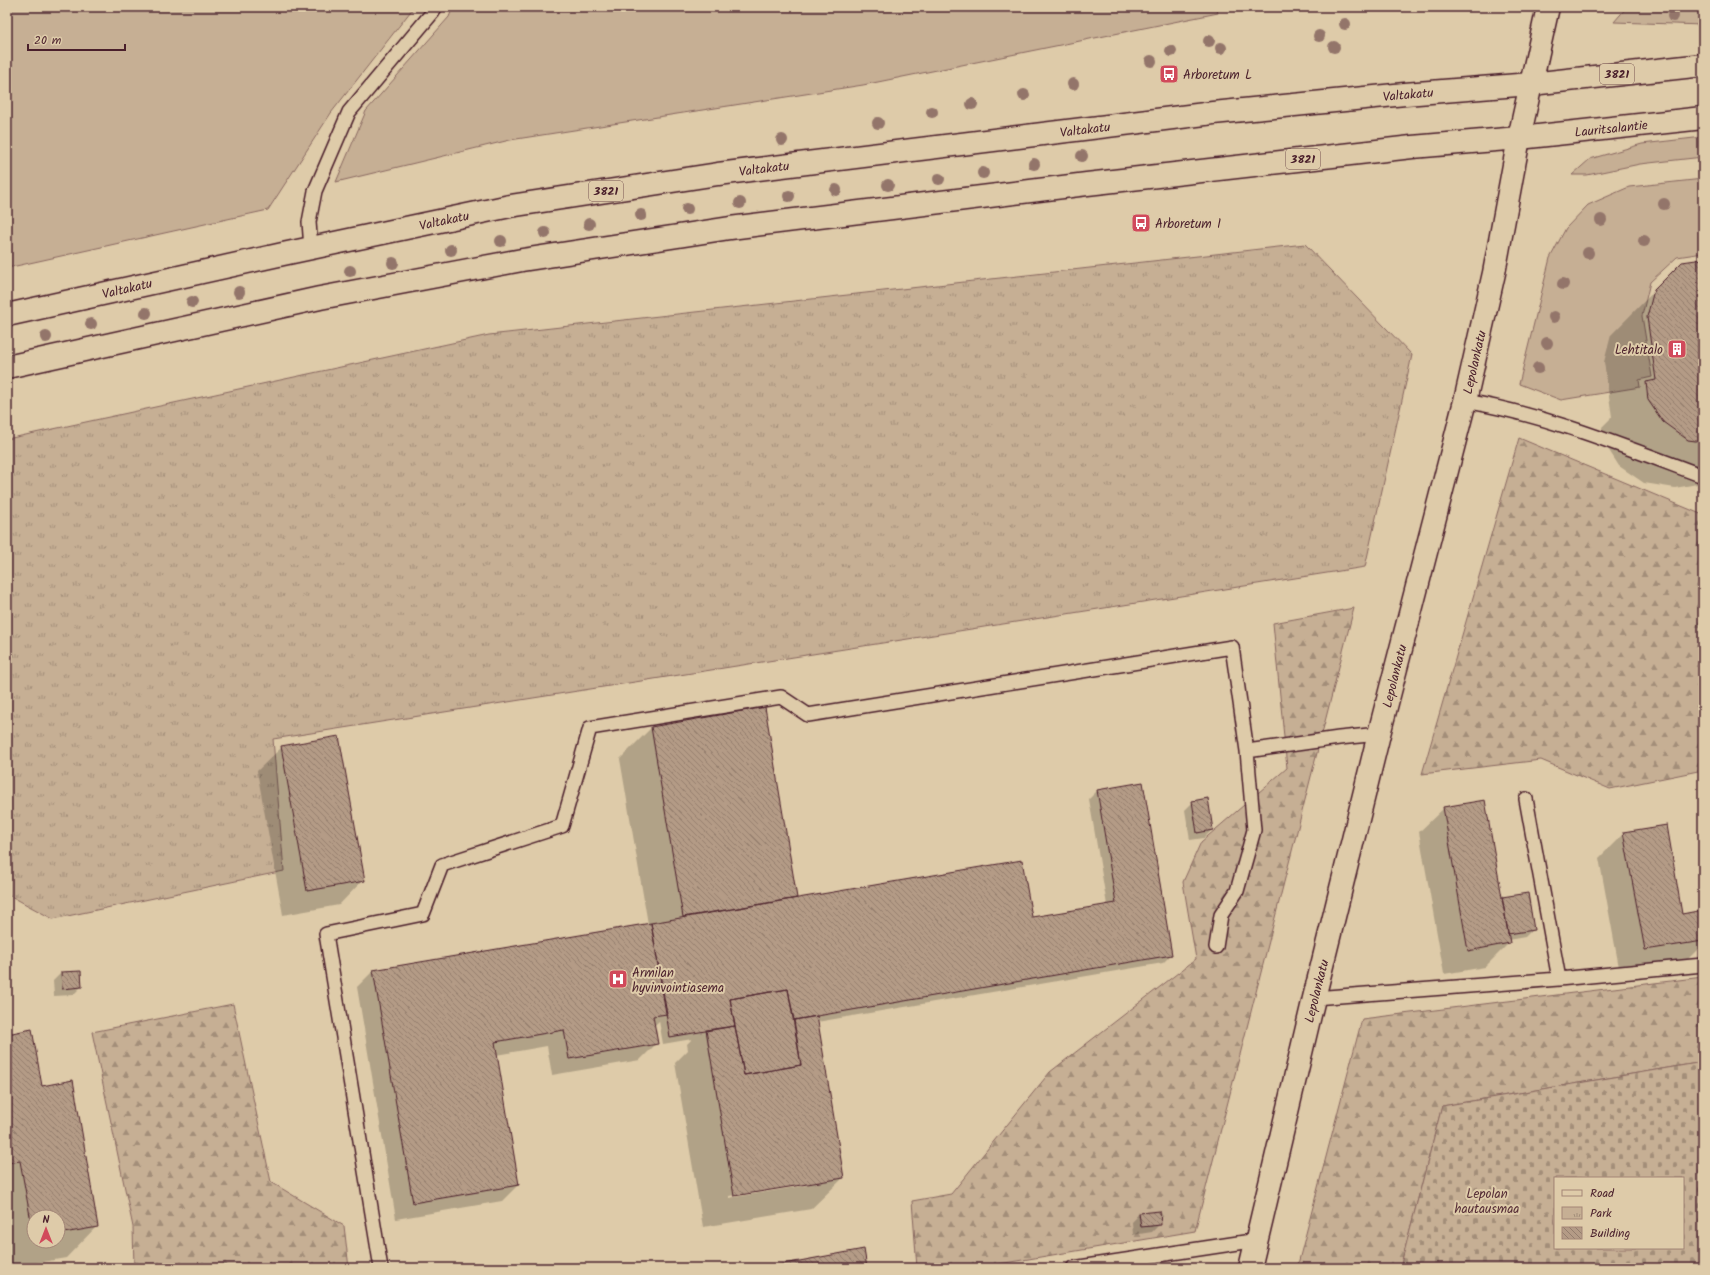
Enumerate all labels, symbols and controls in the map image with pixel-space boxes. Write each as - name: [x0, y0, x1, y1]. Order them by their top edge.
- scale bar: [28, 26, 125, 52]
- text: 20 m: [34, 31, 62, 50]
- bus stop icon: Arboretum L: [1158, 63, 1180, 85]
- road number: 3821: [1600, 64, 1634, 84]
- place label: Arboretum L: [1183, 65, 1252, 86]
- street label: Valtakatu: [1382, 83, 1435, 108]
- street label: Lauritsalantie: [1573, 115, 1649, 144]
- street label: Valtakatu: [1059, 117, 1112, 144]
- road number: 3821: [1286, 149, 1320, 169]
- street label: Valtakatu: [738, 156, 791, 183]
- road number: 3821: [589, 181, 623, 201]
- street label: Valtakatu: [417, 206, 472, 237]
- bus stop icon: Arboretum I: [1130, 212, 1152, 234]
- place label: Arboretum I: [1155, 214, 1221, 235]
- street label: Valtakatu: [100, 273, 155, 305]
- street label: Lepolankatu: [1458, 328, 1493, 396]
- building icon: Lehtitalo: [1666, 338, 1688, 360]
- place label: Lehtitalo: [1615, 340, 1663, 361]
- street label: Lepolankatu: [1377, 642, 1414, 710]
- street label: Lepolankatu: [1299, 957, 1336, 1025]
- place label: Armilan hyvinvointiasema: [632, 963, 724, 999]
- hospital icon: Armilan hyvinvointiasema: [607, 968, 629, 990]
- legend: [1554, 1177, 1684, 1249]
- park label: Lepolan hautausmaa: [1455, 1184, 1519, 1220]
- text: Road: [1590, 1184, 1615, 1203]
- text: Park: [1590, 1204, 1612, 1223]
- north arrow: [26, 1209, 66, 1249]
- text: N: [43, 1211, 50, 1229]
- text: Building: [1590, 1224, 1630, 1243]

